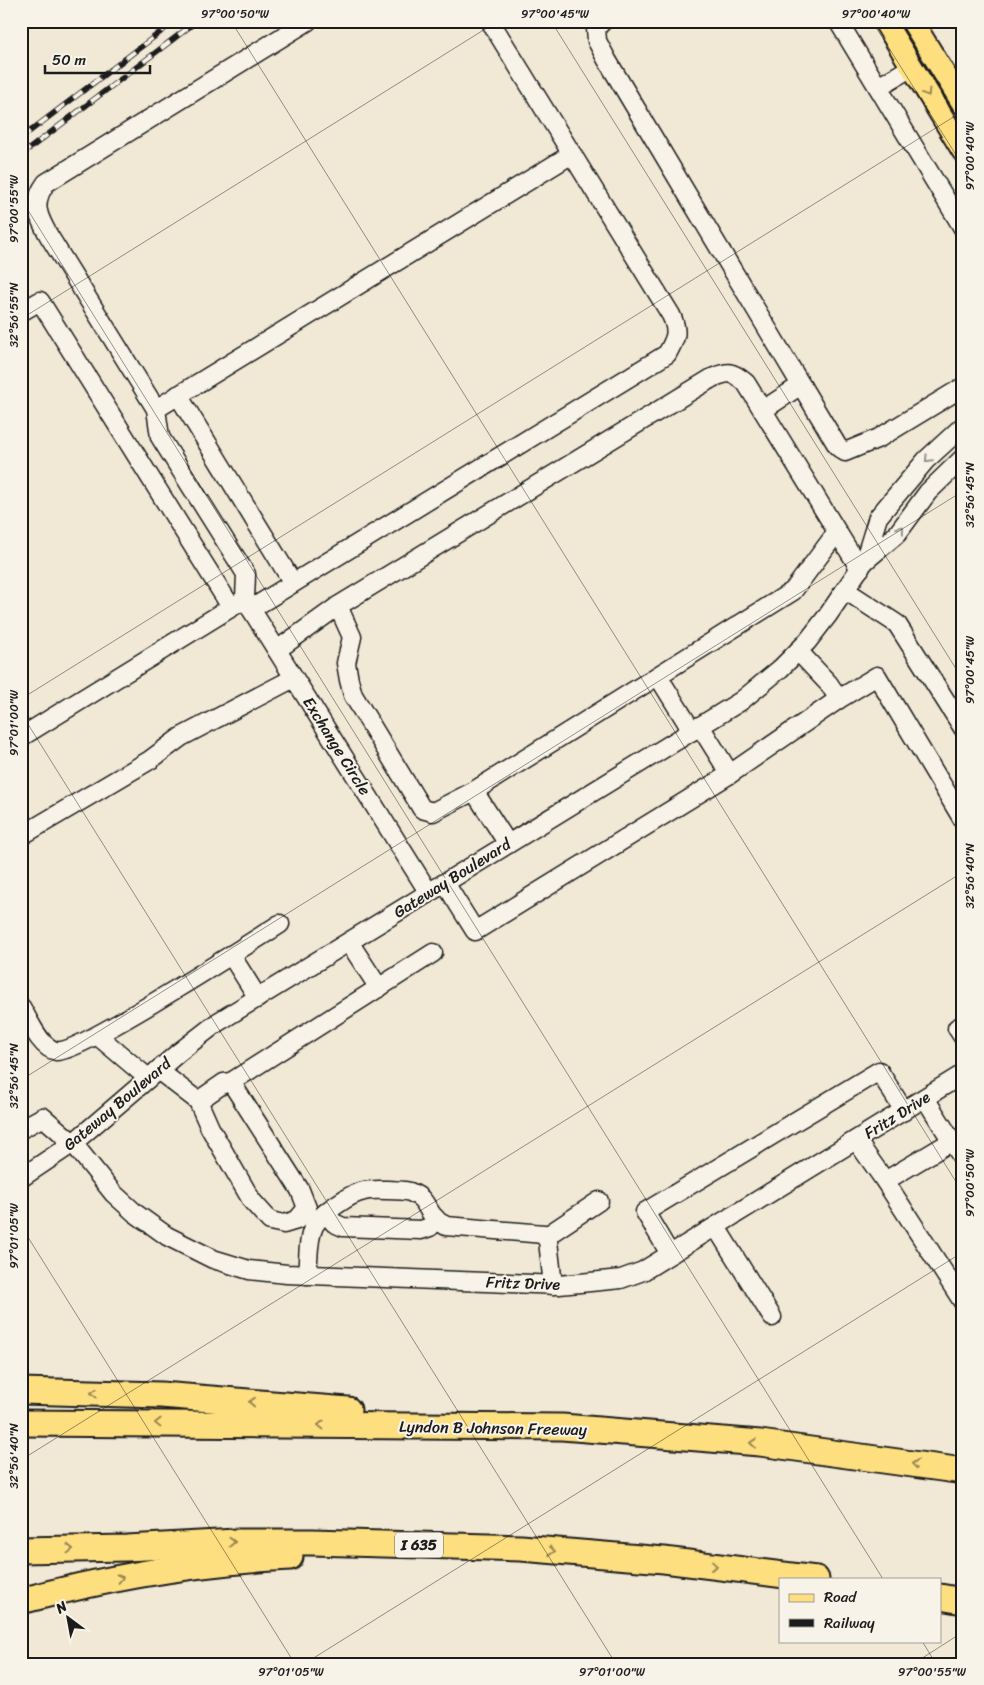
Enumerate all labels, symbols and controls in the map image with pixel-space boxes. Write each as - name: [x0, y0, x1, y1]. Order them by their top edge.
- text: 97°00'50"W: [201, 3, 270, 25]
- text: 97°00'45"W: [521, 3, 590, 25]
- text: 97°00'40"W: [842, 3, 911, 25]
- scale bar: [45, 42, 150, 74]
- text: 50 m: [52, 47, 87, 73]
- one-way arrow: [921, 87, 931, 96]
- text: 97°00'40"W: [959, 121, 981, 190]
- text: 97°00'55"W: [3, 174, 25, 243]
- text: 32°56'55"N: [3, 282, 25, 348]
- one-way arrow: [924, 454, 933, 463]
- text: 32°56'45"N: [959, 462, 981, 528]
- one-way arrow: [895, 526, 903, 535]
- text: 97°00'45"W: [959, 635, 981, 704]
- text: 97°01'00"W: [3, 689, 25, 756]
- street label: Exchange Circle: [295, 691, 379, 801]
- street label: Gateway Boulevard: [387, 829, 518, 926]
- text: 32°56'40"N: [959, 842, 981, 909]
- text: 32°56'45"N: [3, 1043, 25, 1109]
- street label: Gateway Boulevard: [56, 1049, 179, 1158]
- street label: Fritz Drive: [858, 1083, 936, 1147]
- text: 97°00'50"W: [959, 1148, 981, 1217]
- text: 97°01'05"W: [3, 1202, 25, 1269]
- street label: Fritz Drive: [485, 1267, 561, 1299]
- one-way arrow: [90, 1388, 98, 1398]
- one-way arrow: [247, 1397, 255, 1408]
- street label: Lyndon B Johnson Freeway: [399, 1412, 588, 1444]
- one-way arrow: [154, 1418, 162, 1428]
- one-way arrow: [316, 1420, 324, 1430]
- text: 32°56'40"N: [3, 1422, 25, 1489]
- one-way arrow: [749, 1438, 757, 1449]
- one-way arrow: [910, 1459, 919, 1469]
- road number: I 635: [395, 1532, 443, 1558]
- one-way arrow: [229, 1537, 237, 1548]
- one-way arrow: [66, 1544, 74, 1554]
- one-way arrow: [548, 1545, 556, 1556]
- one-way arrow: [710, 1560, 718, 1571]
- one-way arrow: [115, 1573, 124, 1584]
- legend: [779, 1578, 942, 1642]
- text: Road: [824, 1584, 857, 1610]
- north arrow: [42, 1592, 92, 1642]
- text: N: [50, 1594, 72, 1621]
- text: Railway: [824, 1610, 875, 1636]
- text: 97°01'05"W: [258, 1661, 325, 1683]
- text: 97°01'00"W: [579, 1661, 646, 1683]
- text: 97°00'55"W: [898, 1661, 967, 1683]

